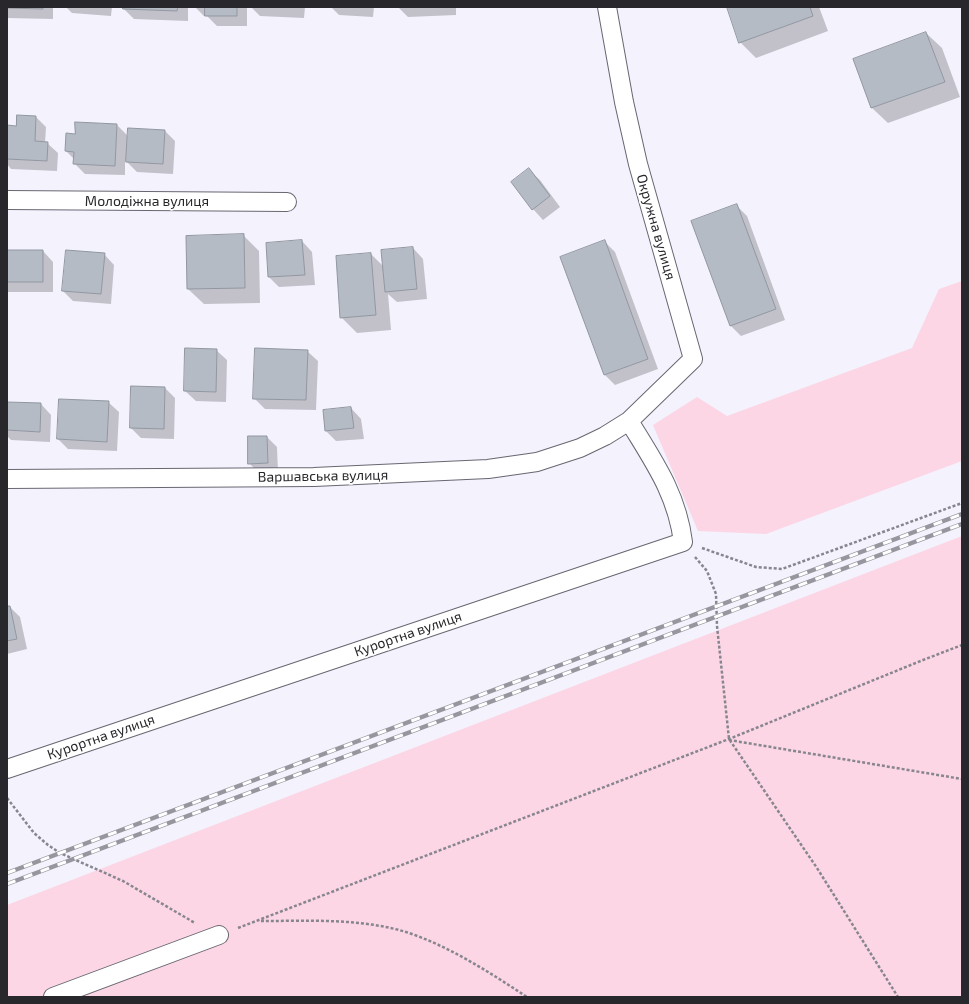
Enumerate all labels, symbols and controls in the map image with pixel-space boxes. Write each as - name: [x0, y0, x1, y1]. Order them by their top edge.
- street label: Окружна вулиця: [633, 172, 679, 282]
- street label: Молодіжна вулиця: [85, 193, 209, 209]
- street label: Варшавська вулиця: [258, 466, 388, 486]
- street label: Курортна вулиця: [352, 608, 464, 660]
- street label: Курортна вулиця: [45, 711, 157, 763]

